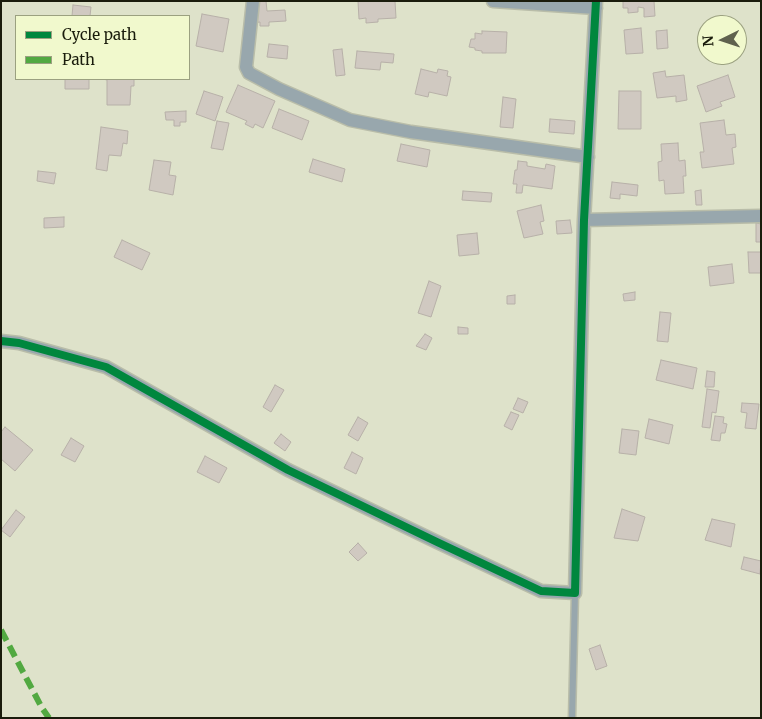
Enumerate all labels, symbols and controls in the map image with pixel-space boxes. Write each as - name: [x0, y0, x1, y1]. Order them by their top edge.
- legend: [15, 15, 190, 80]
- north arrow: [697, 15, 747, 65]
- text: Cycle path: [62, 25, 137, 44]
- text: N: [699, 35, 717, 47]
- text: Path: [62, 50, 95, 69]

